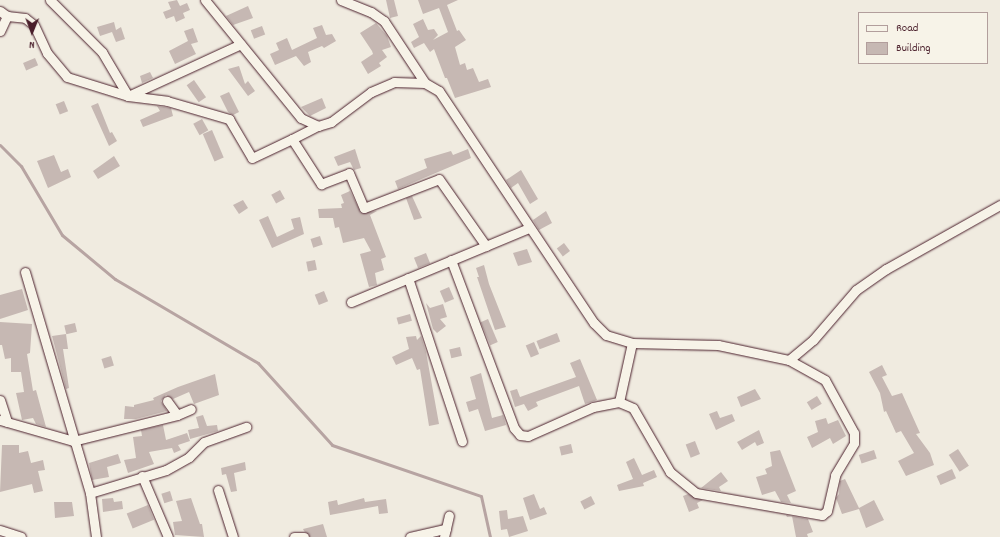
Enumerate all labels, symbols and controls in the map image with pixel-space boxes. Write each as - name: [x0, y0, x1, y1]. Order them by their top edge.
- north arrow: [12, 12, 52, 52]
- legend: [858, 12, 988, 64]
- text: Road: [896, 20, 918, 37]
- text: N: [29, 36, 35, 52]
- text: Building: [896, 40, 931, 57]

